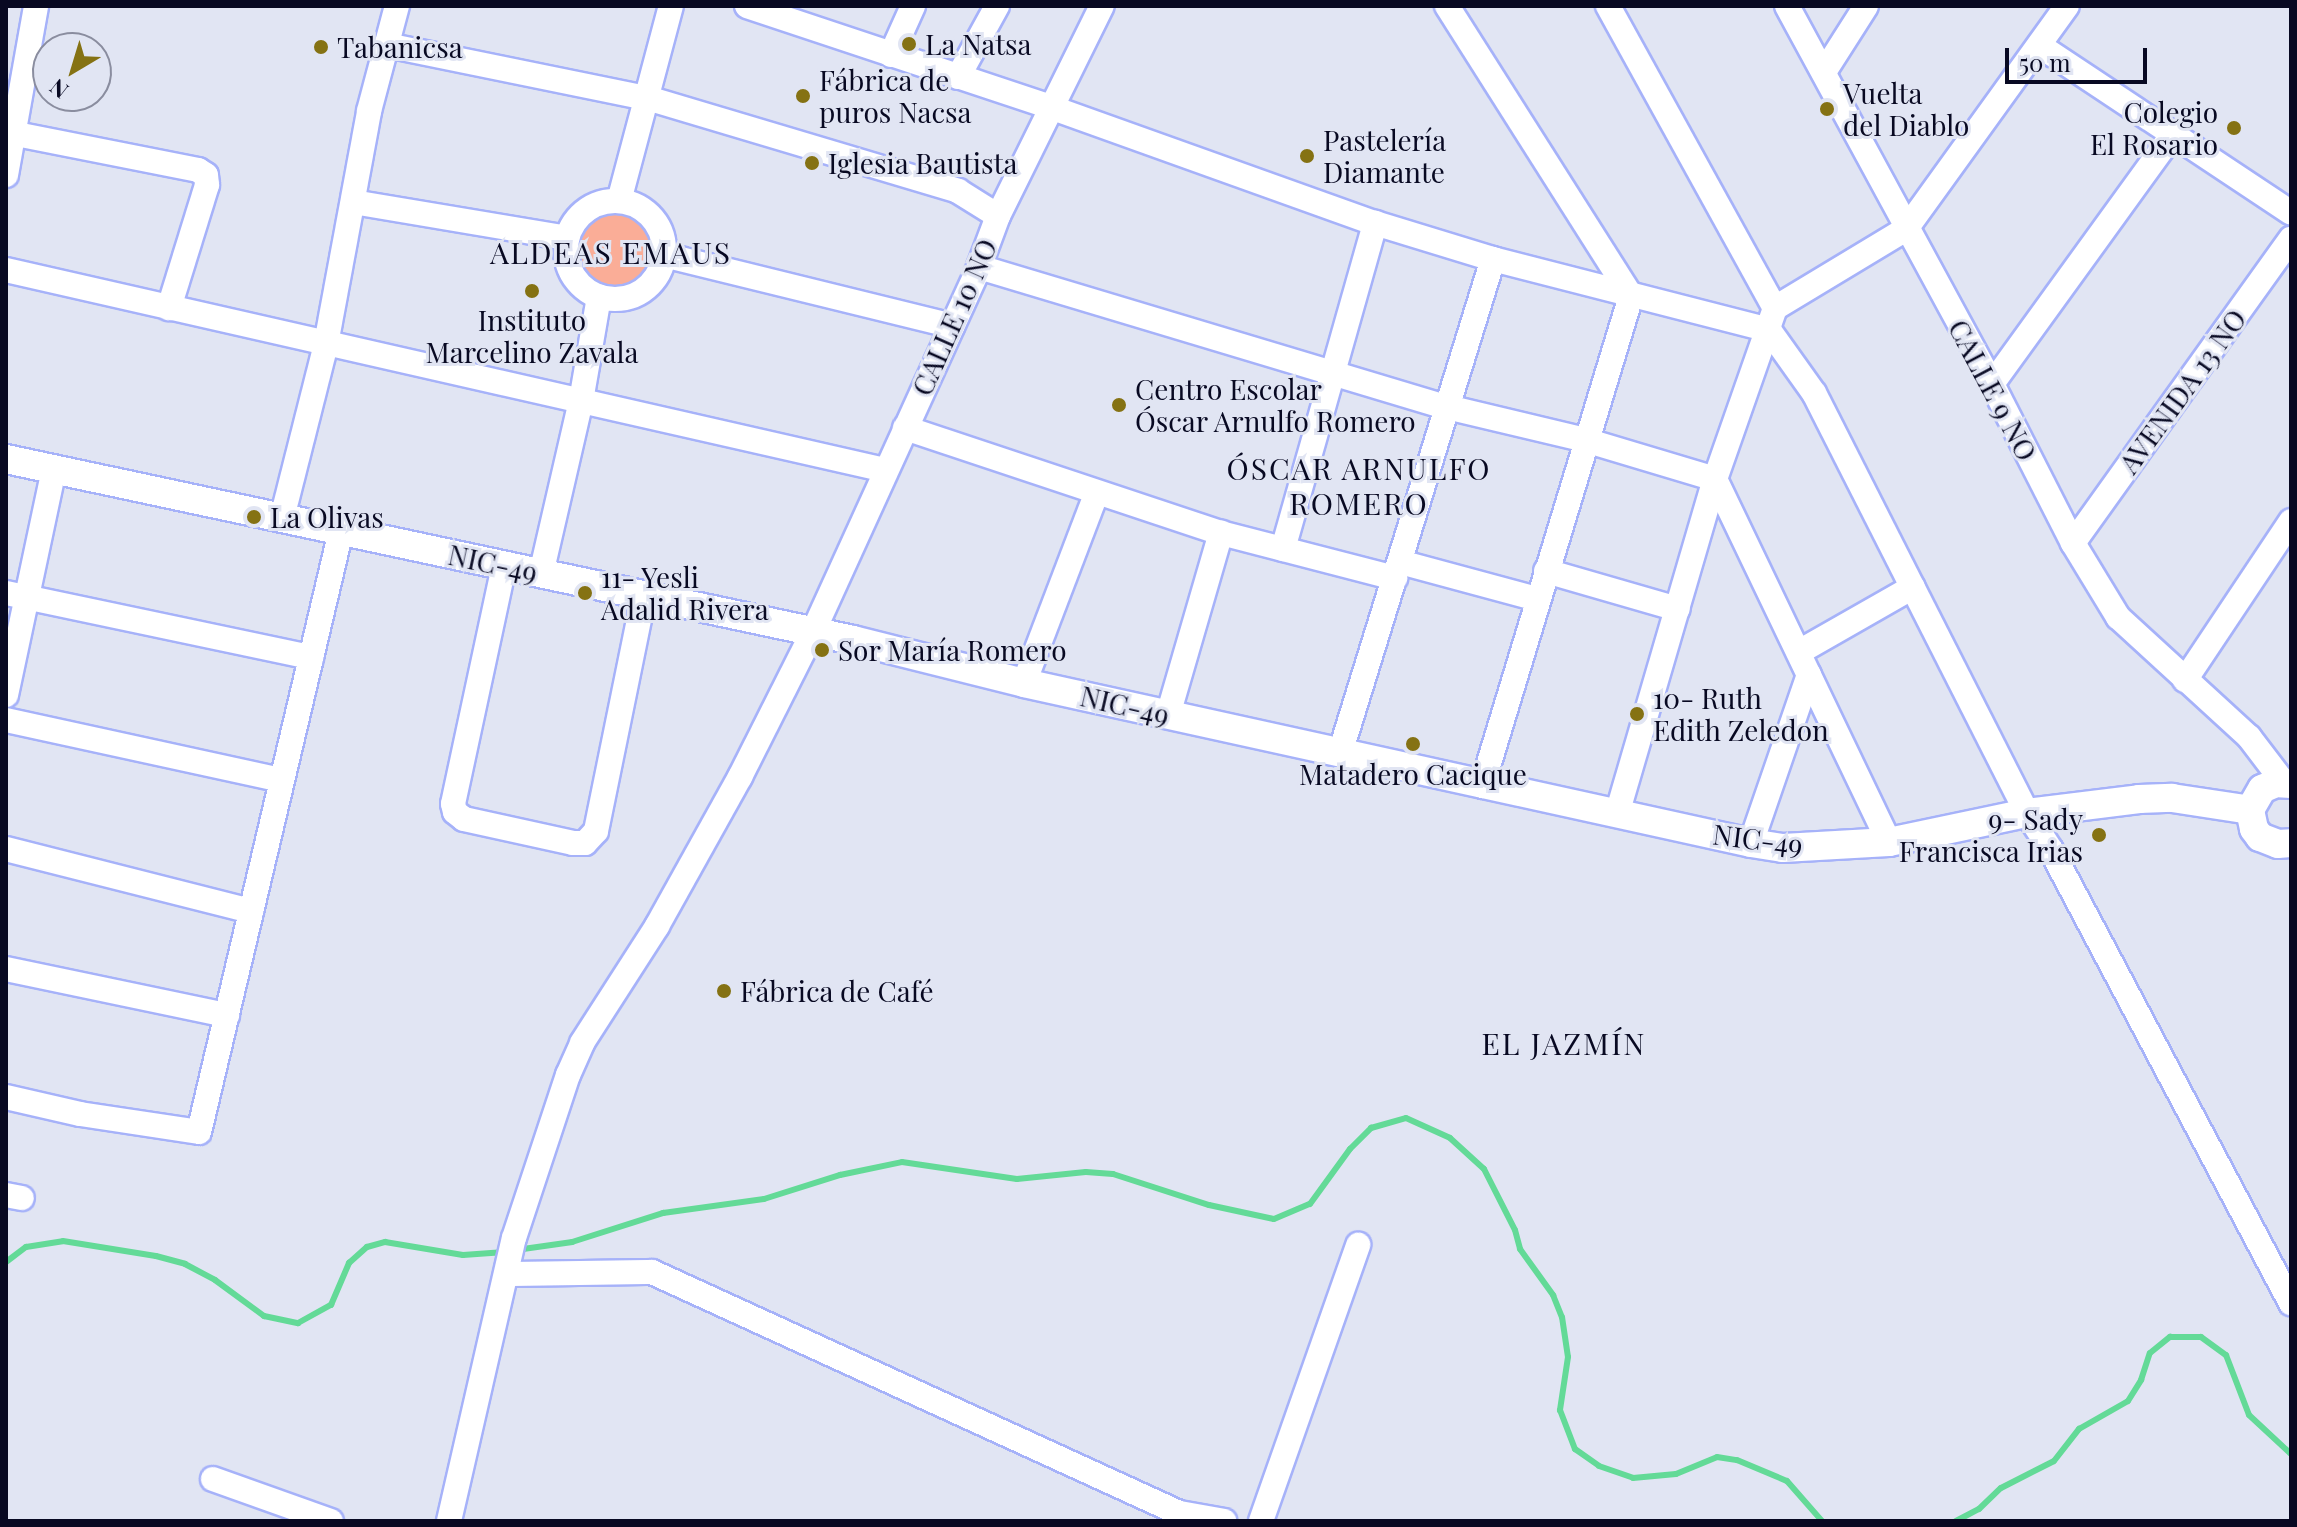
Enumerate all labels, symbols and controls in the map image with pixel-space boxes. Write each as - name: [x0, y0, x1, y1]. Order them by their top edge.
- place label: La Natsa: [925, 27, 1032, 61]
- place label: Tabanicsa: [337, 30, 463, 64]
- north arrow: [32, 32, 112, 112]
- scale bar: [2009, 32, 2151, 82]
- marker: La Natsa: [900, 35, 918, 53]
- marker: Tabanicsa: [312, 38, 330, 56]
- text: 50 m: [2019, 46, 2071, 78]
- place label: Fábrica de puros Nacsa: [819, 63, 971, 129]
- text: N: [43, 73, 74, 106]
- place label: Vuelta del Diablo: [1843, 76, 1969, 142]
- marker: Fábrica de puros Nacsa: [794, 87, 812, 105]
- place label: Colegio El Rosario: [2090, 95, 2218, 161]
- marker: Vuelta del Diablo: [1818, 100, 1836, 118]
- marker: Colegio El Rosario: [2225, 119, 2243, 137]
- place label: Pastelería Diamante: [1323, 123, 1446, 189]
- place label: Iglesia Bautista: [828, 146, 1018, 180]
- marker: Pastelería Diamante: [1298, 147, 1316, 165]
- marker: Iglesia Bautista: [803, 154, 821, 172]
- district label: ALDEAS EMAUS: [490, 234, 732, 270]
- street label: CALLE 10 NO: [905, 234, 1003, 400]
- marker: Instituto Marcelino Zavala: [523, 282, 541, 300]
- place label: Instituto Marcelino Zavala: [426, 303, 638, 369]
- street label: AVENIDA 13 NO: [2111, 303, 2253, 479]
- street label: CALLE 9 NO: [1942, 314, 2044, 466]
- place label: Centro Escolar Óscar Arnulfo Romero: [1135, 372, 1417, 438]
- marker: Centro Escolar Óscar Arnulfo Romero: [1110, 396, 1128, 414]
- district label: ÓSCAR ARNULFO ROMERO: [1226, 450, 1492, 520]
- place label: La Olivas: [270, 500, 384, 534]
- marker: La Olivas: [245, 508, 263, 526]
- street label: NIC-49: [445, 537, 541, 589]
- place label: 11- Yesli Adalid Rivera: [601, 560, 769, 626]
- marker: 11- Yesli Adalid Rivera: [576, 584, 594, 602]
- place label: Sor María Romero: [838, 633, 1067, 667]
- marker: Sor María Romero: [813, 641, 831, 659]
- street label: NIC-49: [1077, 678, 1173, 732]
- place label: 10- Ruth Edith Zeledon: [1653, 681, 1829, 747]
- marker: 10- Ruth Edith Zeledon: [1628, 705, 1646, 723]
- marker: Matadero Cacique: [1404, 735, 1422, 753]
- place label: Matadero Cacique: [1299, 757, 1527, 791]
- place label: 9- Sady Francisca Irias: [1898, 802, 2083, 868]
- street label: NIC-49: [1711, 817, 1805, 861]
- marker: 9- Sady Francisca Irias: [2090, 826, 2108, 844]
- place label: Fábrica de Café: [740, 974, 934, 1008]
- marker: Fábrica de Café: [715, 982, 733, 1000]
- district label: EL JAZMÍN: [1481, 1025, 1647, 1061]

